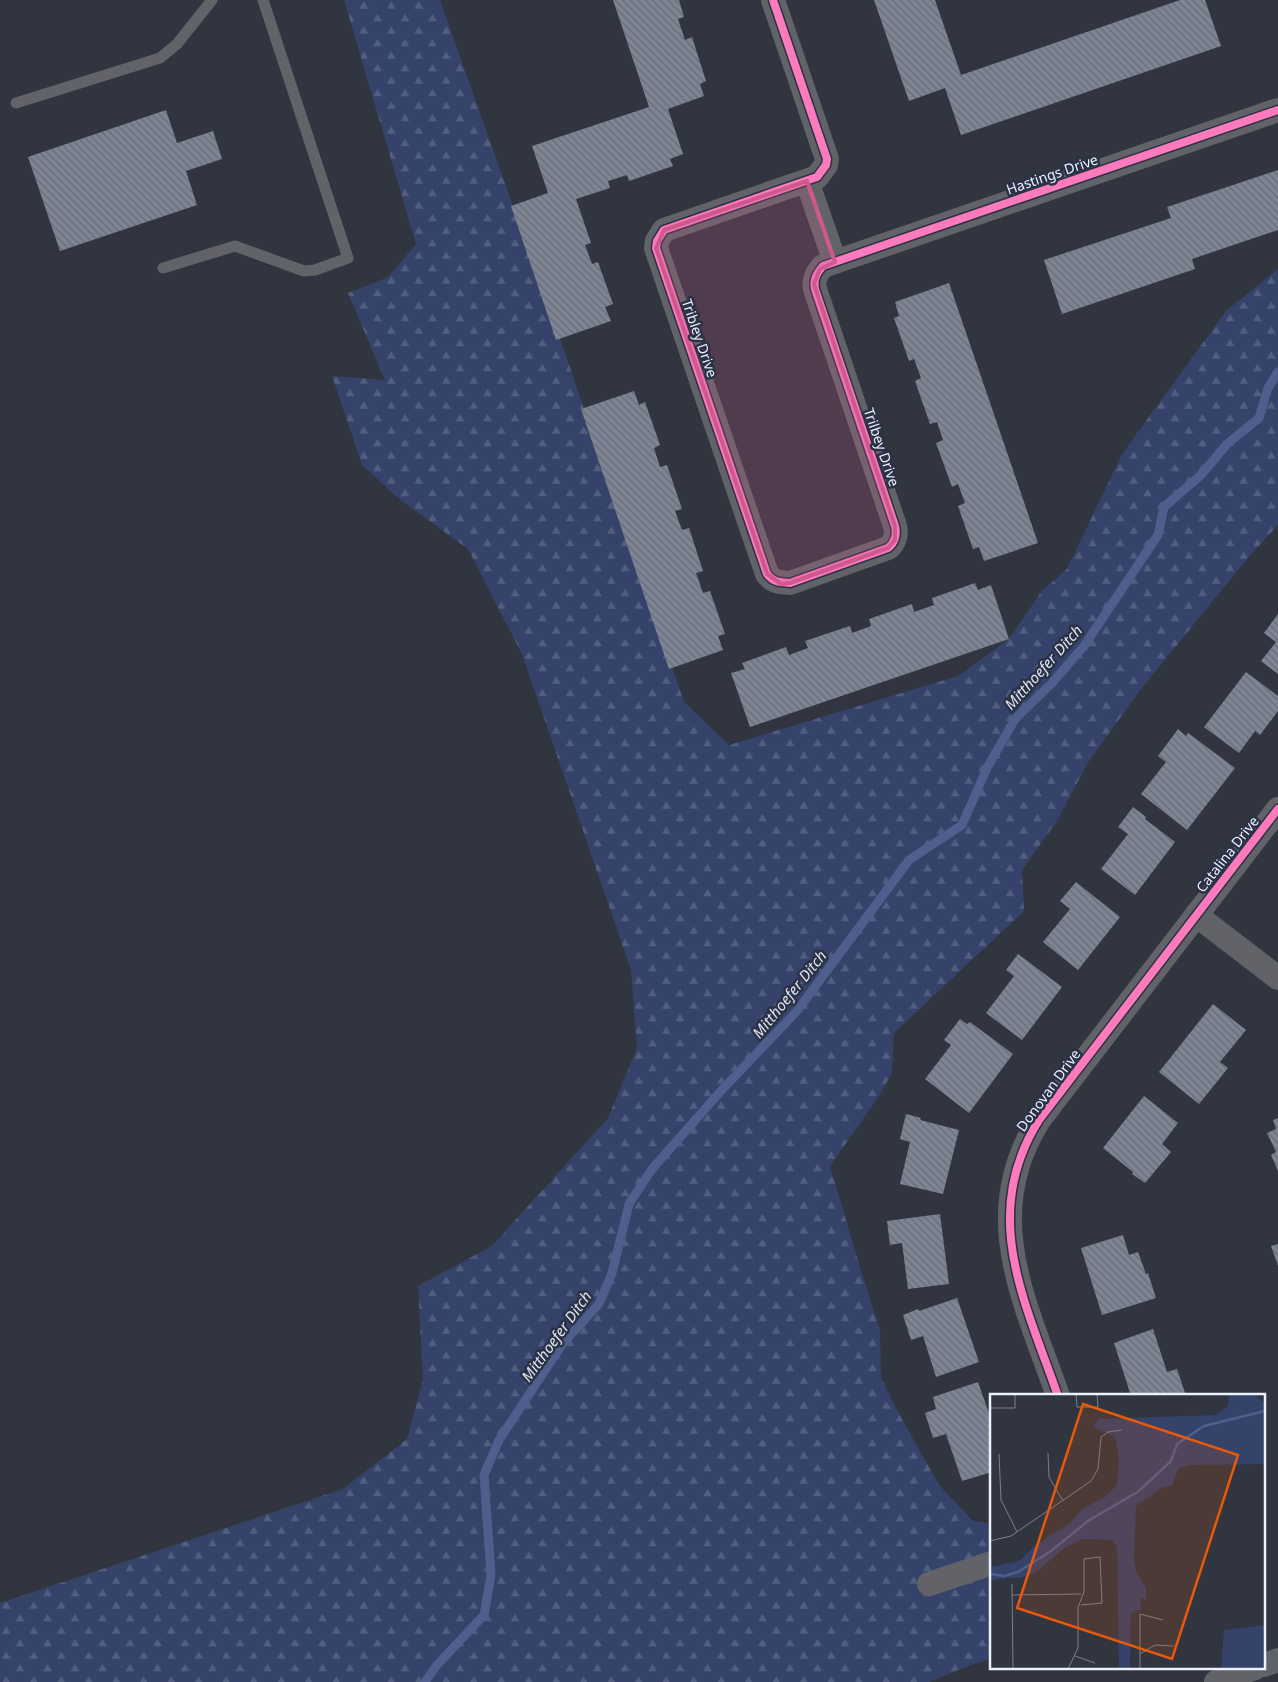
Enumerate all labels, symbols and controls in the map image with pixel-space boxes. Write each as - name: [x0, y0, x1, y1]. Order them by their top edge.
- street label: Hastings Drive: [1004, 149, 1100, 199]
- street label: Tribley Drive: [678, 296, 722, 380]
- street label: Trilbey Drive: [860, 405, 904, 489]
- water label: Mitthoefer Ditch: [1000, 620, 1086, 714]
- street label: Catalina Drive: [1191, 812, 1263, 896]
- water label: Mitthoefer Ditch: [747, 946, 831, 1042]
- street label: Donovan Drive: [1012, 1045, 1084, 1135]
- water label: Mitthoefer Ditch: [516, 1287, 596, 1385]
- inset map: [990, 1394, 1266, 1670]

